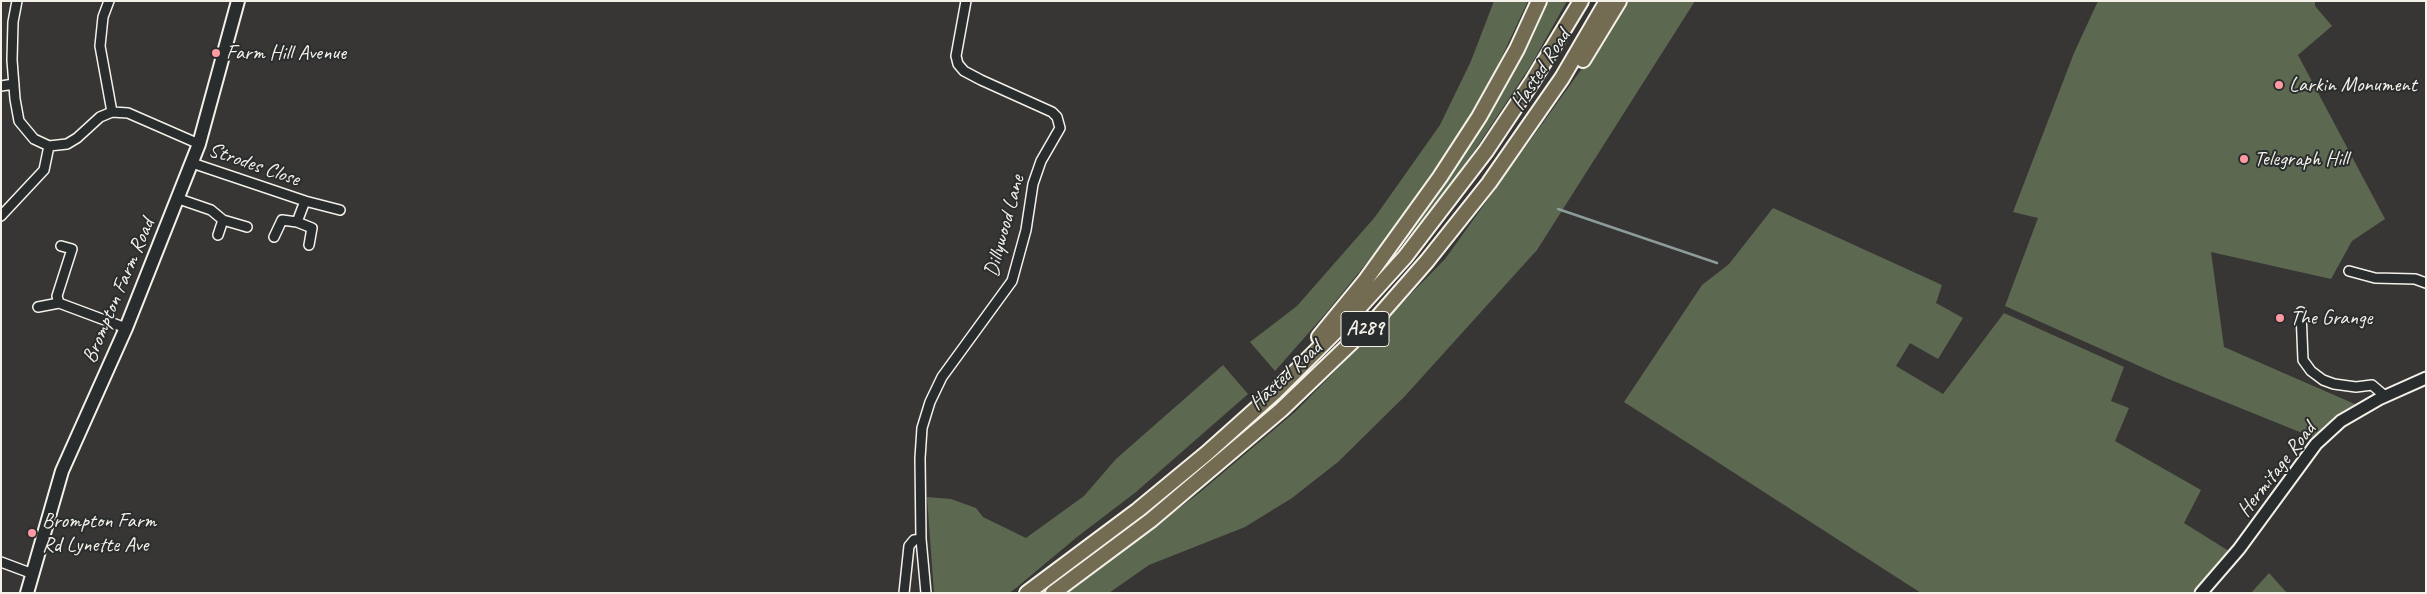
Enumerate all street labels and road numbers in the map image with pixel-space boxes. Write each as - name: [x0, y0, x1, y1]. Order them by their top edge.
- street label: Hasted Road: [1506, 25, 1576, 115]
- street label: Strodes Close: [205, 138, 303, 192]
- street label: Dillywood Lane: [979, 172, 1031, 280]
- street label: Brompton Farm Road: [77, 215, 161, 367]
- road number: A289: [1341, 312, 1389, 346]
- street label: Hasted Road: [1244, 336, 1328, 416]
- street label: Hermitage Road: [2232, 418, 2322, 522]

